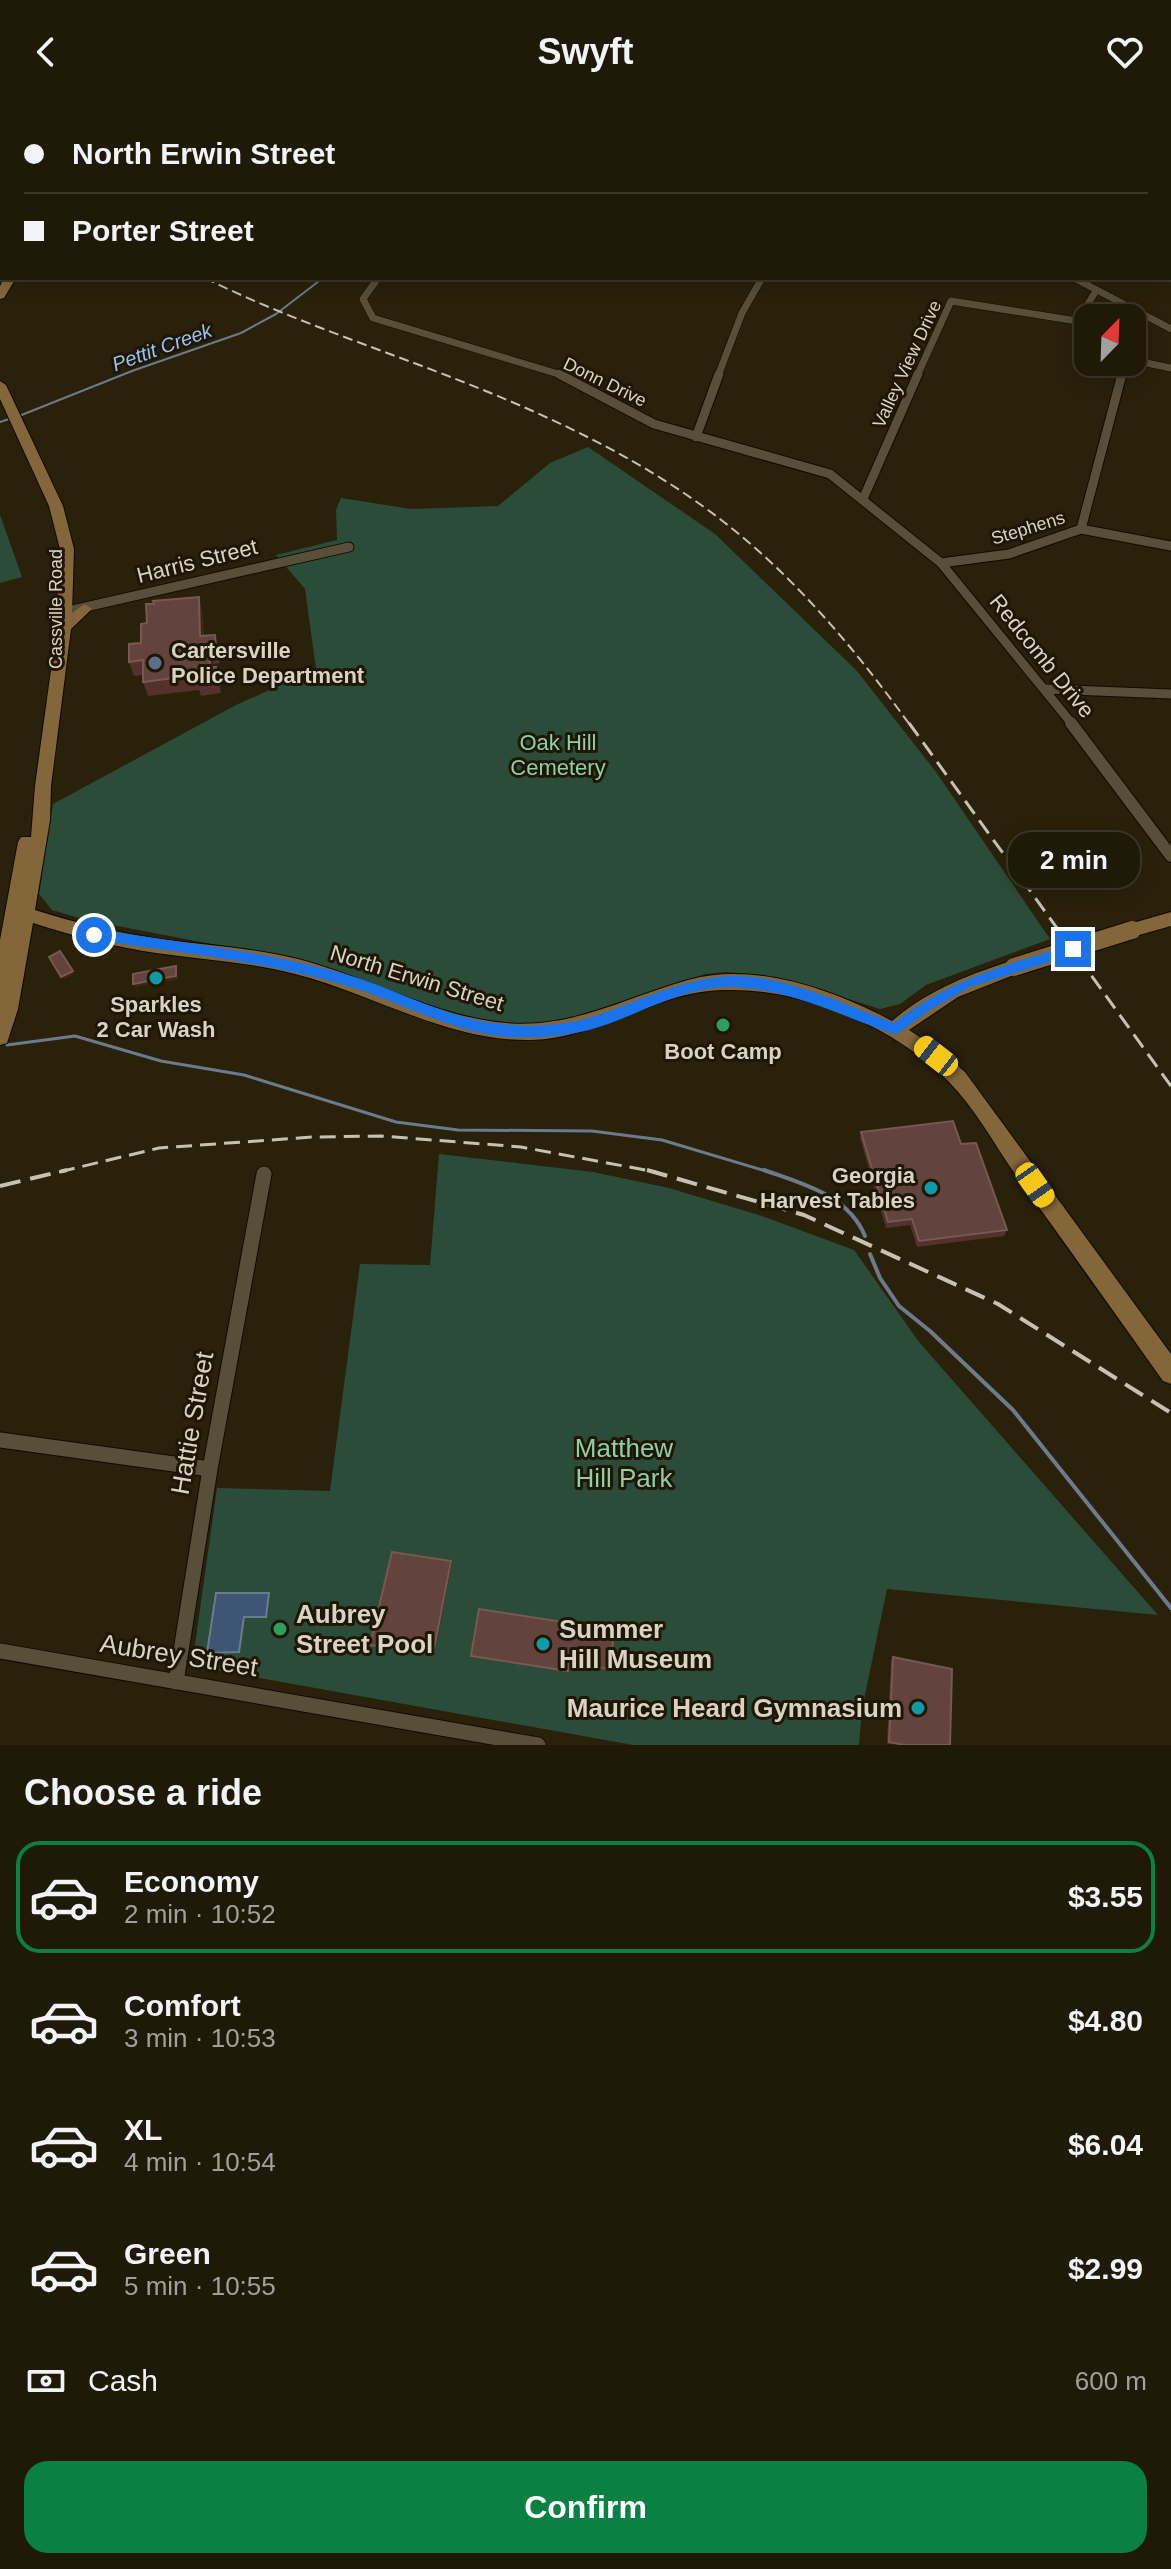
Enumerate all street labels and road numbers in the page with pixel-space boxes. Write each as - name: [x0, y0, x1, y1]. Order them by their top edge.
- street label: Valley View Drive: [869, 297, 945, 431]
- street label: Donn Drive: [560, 353, 650, 411]
- street label: Stephens: [989, 507, 1067, 549]
- street label: Harris Street: [134, 534, 260, 588]
- street label: Cassville Road: [46, 549, 66, 669]
- street label: Redcomb Drive: [985, 589, 1099, 723]
- street label: North Erwin Street: [327, 940, 507, 1016]
- street label: Hattie Street: [165, 1348, 219, 1497]
- street label: Aubrey Street: [98, 1628, 261, 1682]

